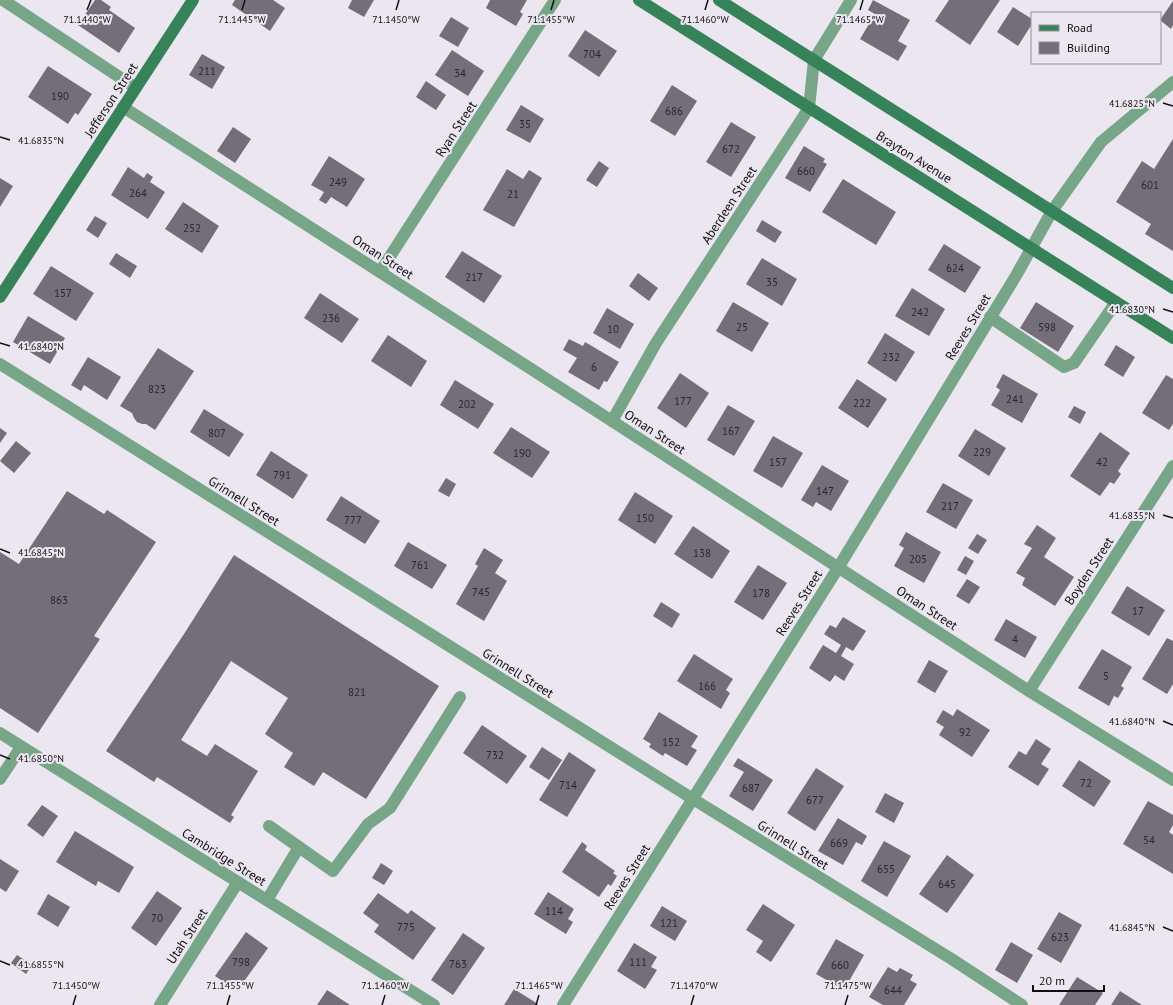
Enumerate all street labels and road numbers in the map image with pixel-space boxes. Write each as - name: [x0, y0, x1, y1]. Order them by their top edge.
- street label: Jefferson Street: [80, 59, 142, 141]
- street label: Ryan Street: [432, 97, 481, 160]
- street label: Brayton Avenue: [873, 127, 955, 187]
- street label: Aberdeen Street: [697, 162, 761, 247]
- street label: Oman Street: [349, 231, 417, 283]
- street label: Reeves Street: [941, 290, 995, 363]
- street label: Oman Street: [621, 406, 689, 458]
- street label: Grinnell Street: [205, 472, 283, 530]
- street label: Boyden Street: [1061, 533, 1118, 608]
- street label: Reeves Street: [772, 566, 826, 639]
- street label: Oman Street: [893, 582, 961, 634]
- street label: Grinnell Street: [479, 644, 557, 702]
- street label: Grinnell Street: [754, 816, 832, 874]
- street label: Cambridge Street: [179, 824, 270, 890]
- street label: Reeves Street: [600, 840, 654, 913]
- street label: Utah Street: [163, 904, 212, 967]

